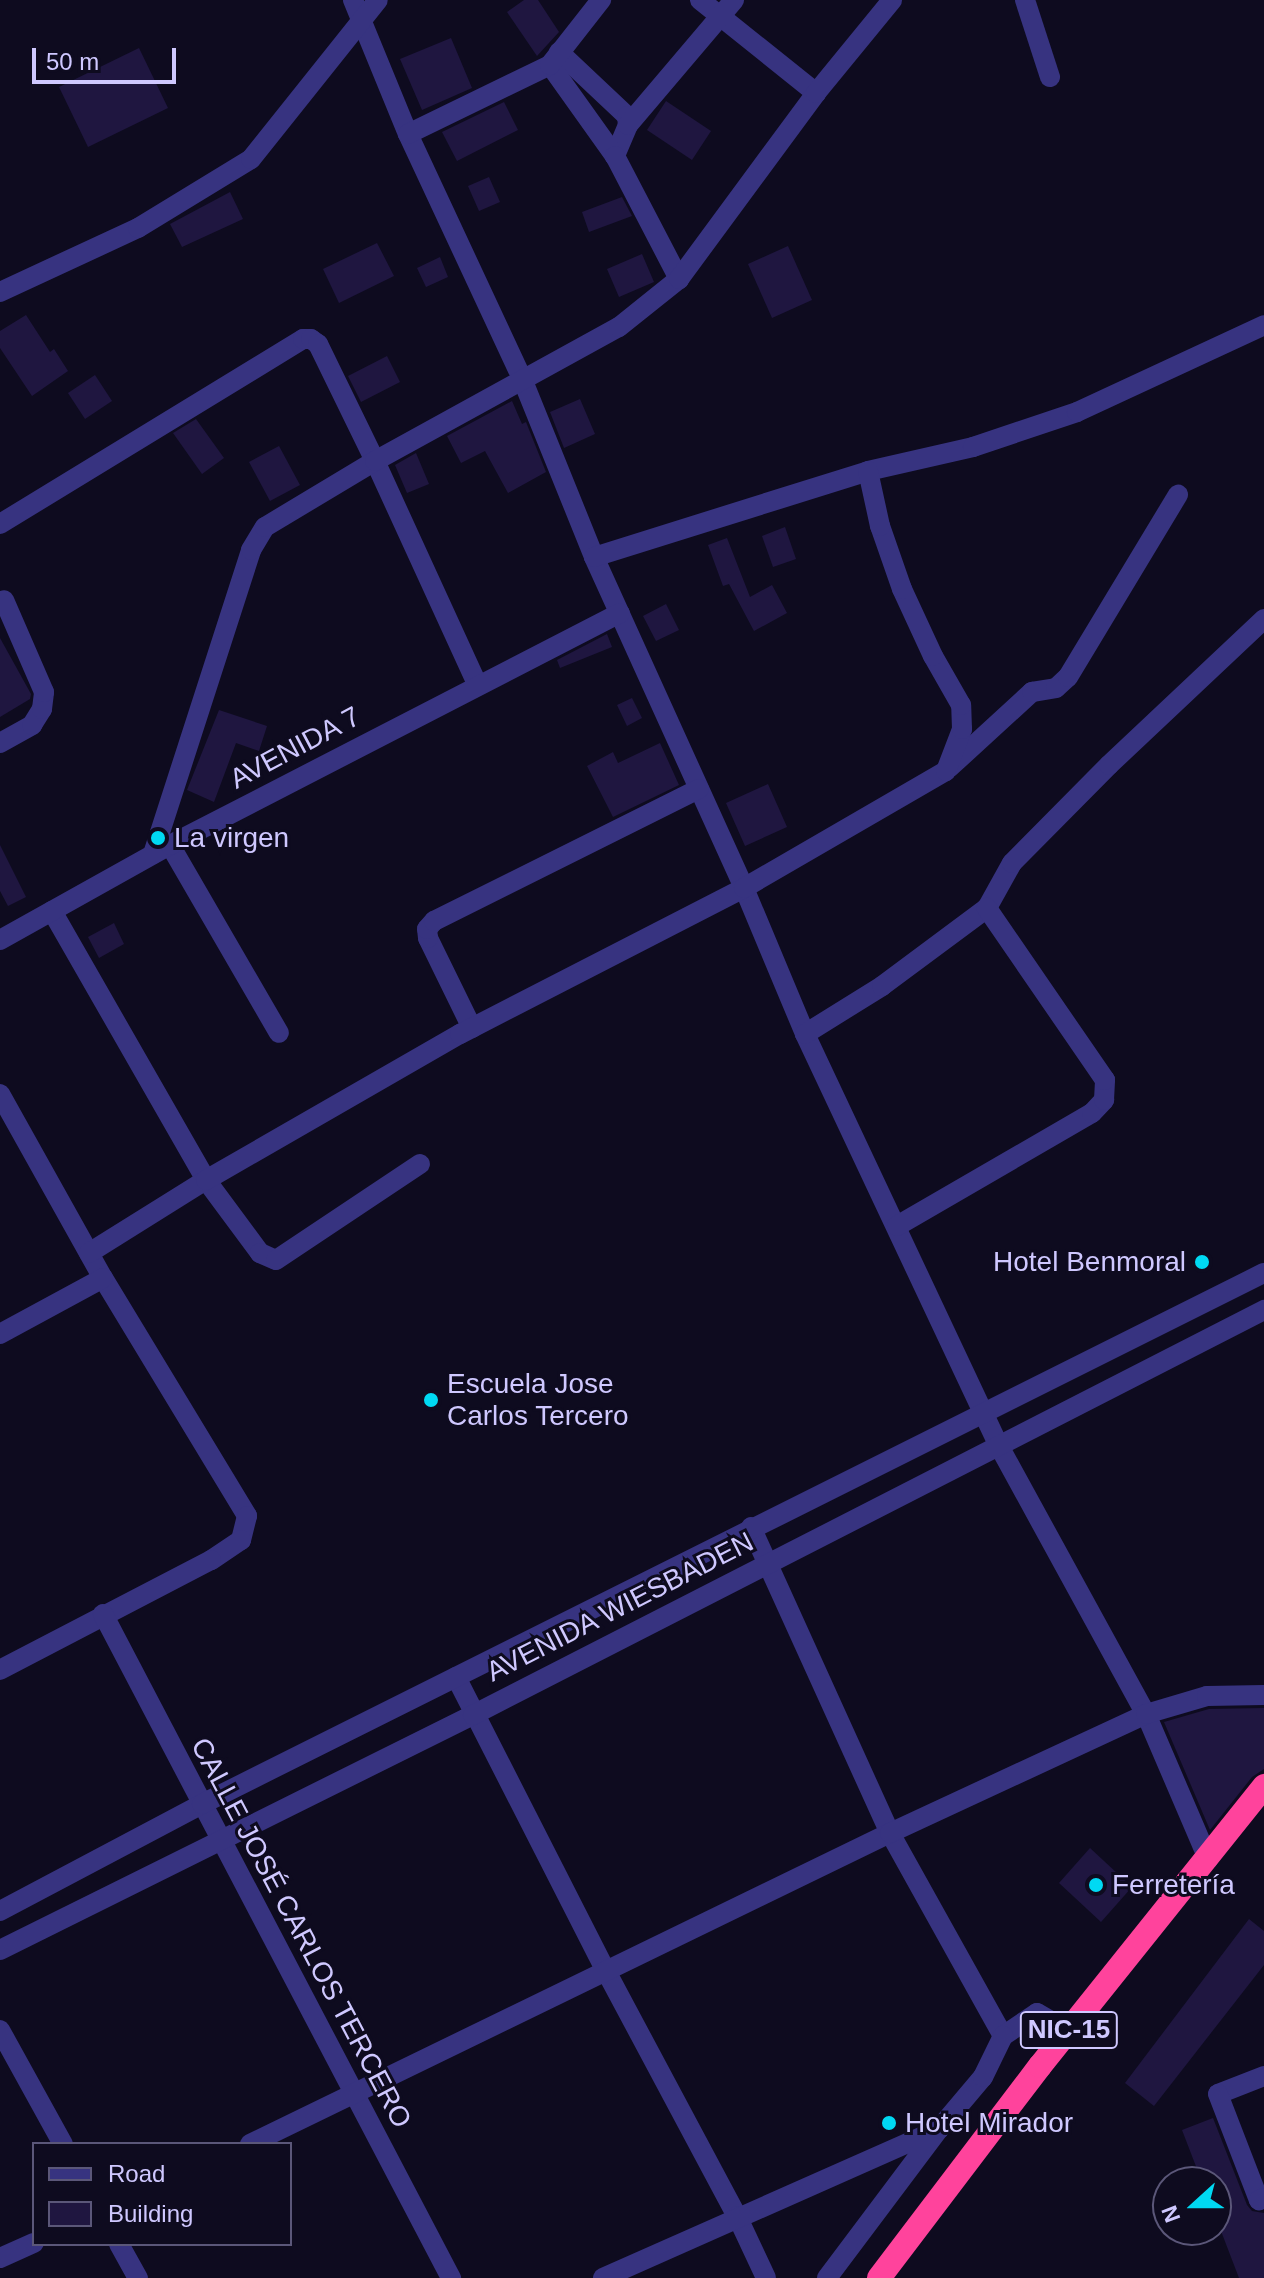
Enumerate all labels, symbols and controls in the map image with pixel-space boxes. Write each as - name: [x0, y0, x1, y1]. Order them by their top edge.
- scale bar: [36, 32, 180, 82]
- text: 50 m: [46, 48, 99, 75]
- street label: AVENIDA 7: [223, 699, 367, 797]
- place label: La virgen: [174, 821, 289, 855]
- marker: La virgen: [149, 829, 167, 847]
- place label: Hotel Benmoral: [993, 1245, 1186, 1279]
- marker: Hotel Benmoral: [1193, 1253, 1211, 1271]
- place label: Escuela Jose Carlos Tercero: [447, 1367, 629, 1433]
- marker: Escuela Jose Carlos Tercero: [422, 1391, 440, 1409]
- street label: AVENIDA WIESBADEN: [480, 1525, 760, 1689]
- street label: CALLE JOSÉ CARLOS TERCERO: [184, 1732, 418, 2134]
- place label: Ferretería: [1112, 1868, 1235, 1902]
- marker: Ferretería: [1087, 1876, 1105, 1894]
- road number: NIC-15: [1019, 2008, 1119, 2052]
- place label: Hotel Mirador: [905, 2106, 1073, 2140]
- marker: Hotel Mirador: [880, 2114, 898, 2132]
- legend: [32, 2142, 292, 2246]
- text: Road: [108, 2160, 165, 2187]
- north arrow: [1152, 2166, 1232, 2246]
- text: Building: [108, 2200, 193, 2227]
- text: N: [1156, 2202, 1186, 2226]

